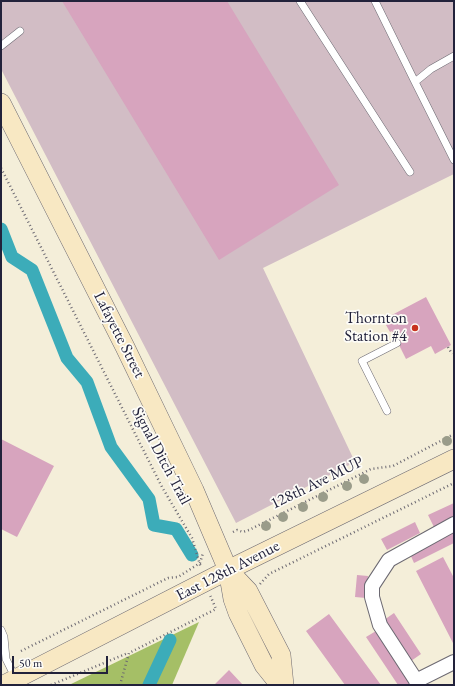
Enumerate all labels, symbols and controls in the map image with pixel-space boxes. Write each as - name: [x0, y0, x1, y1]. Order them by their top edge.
- street label: Lafayette Street: [89, 289, 149, 381]
- place label: Thornton Station #4: [344, 309, 407, 347]
- marker: Thornton Station #4: [410, 323, 420, 333]
- street label: Signal Ditch Trail: [127, 404, 195, 508]
- street label: 128th Ave MUP: [268, 452, 366, 514]
- street label: East 128th Avenue: [173, 537, 283, 605]
- scale bar: [14, 648, 110, 674]
- text: 50 m: [19, 655, 42, 671]

